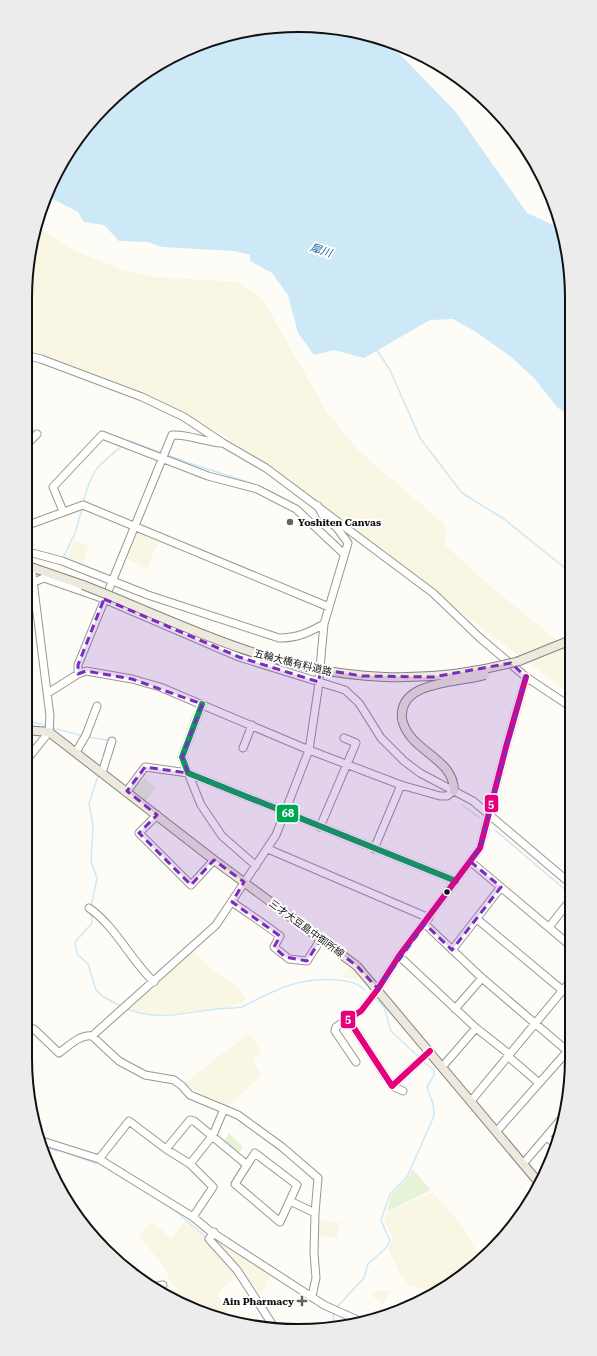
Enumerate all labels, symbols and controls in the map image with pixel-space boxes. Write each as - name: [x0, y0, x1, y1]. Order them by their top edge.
- water label: 犀川: [308, 241, 334, 260]
- marker: Yoshiten Canvas: [285, 517, 295, 527]
- place label: Yoshiten Canvas: [298, 517, 381, 528]
- street label: 五輪大橋有料道路: [253, 647, 333, 677]
- line badge: 5: [484, 794, 499, 813]
- text: 5: [488, 798, 494, 811]
- line badge: 68: [276, 804, 299, 823]
- text: 68: [282, 807, 294, 820]
- unlabelled marker: [442, 887, 452, 897]
- street label: 三才大豆島中御所線: [267, 898, 346, 959]
- line badge: 5: [340, 1010, 356, 1029]
- text: 5: [345, 1013, 351, 1026]
- place label: Ain Pharmacy: [223, 1296, 294, 1307]
- marker: Ain Pharmacy: [297, 1296, 307, 1306]

